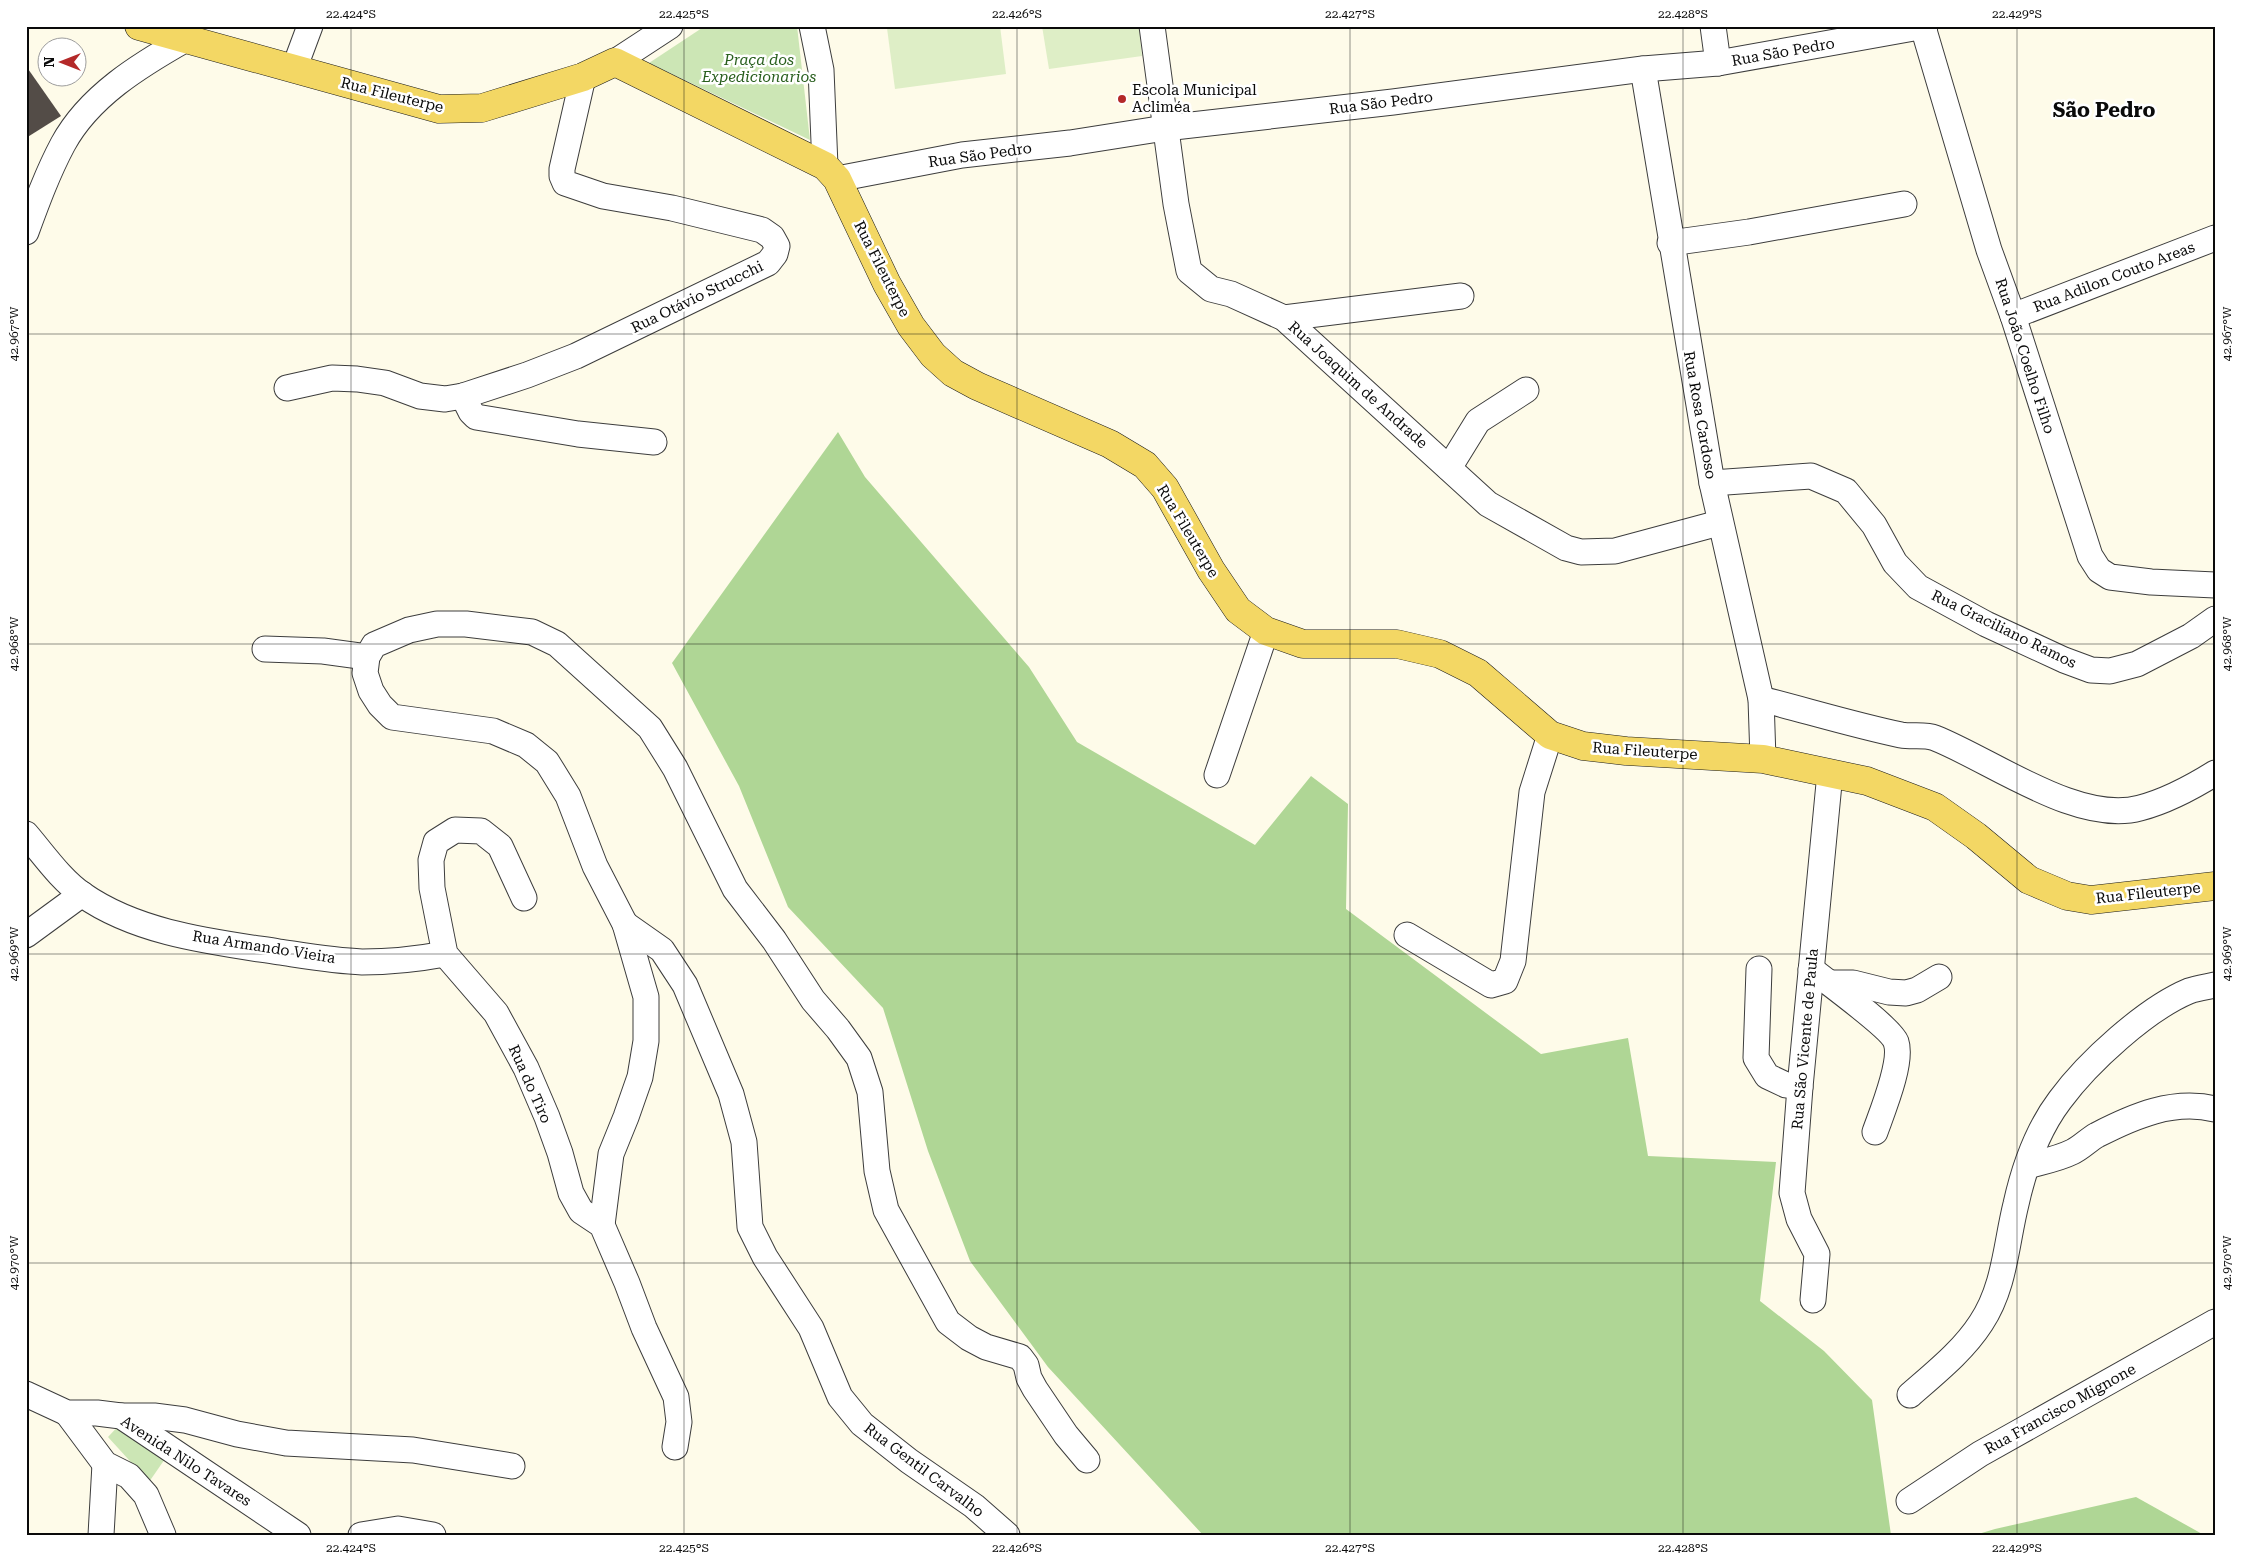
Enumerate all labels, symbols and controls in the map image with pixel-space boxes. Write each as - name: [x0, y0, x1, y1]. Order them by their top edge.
- text: 22.424°S: [326, 7, 376, 21]
- text: 22.425°S: [659, 7, 709, 21]
- text: 22.426°S: [992, 7, 1042, 21]
- text: 22.427°S: [1325, 7, 1375, 21]
- text: 22.428°S: [1658, 7, 1708, 21]
- text: 22.429°S: [1992, 7, 2042, 21]
- street label: Rua São Pedro: [1730, 34, 1836, 70]
- north arrow: [38, 38, 88, 88]
- park label: Praça dos Expedicionarios: [701, 51, 816, 86]
- text: N: [41, 56, 57, 67]
- street label: Rua Fileuterpe: [339, 74, 445, 116]
- place label: Escola Municipal Acliméa: [1132, 81, 1257, 116]
- street label: Rua São Pedro: [1328, 88, 1434, 118]
- marker: Escola Municipal Acliméa: [1116, 93, 1128, 105]
- district label: São Pedro: [2053, 98, 2155, 122]
- street label: Rua São Pedro: [927, 139, 1033, 171]
- street label: Rua Fileuterpe: [850, 218, 914, 320]
- street label: Rua Adilon Couto Areas: [2031, 238, 2197, 316]
- street label: Rua Otávio Strucchi: [628, 257, 766, 337]
- street label: Rua João Coelho Filho: [1991, 276, 2059, 436]
- text: 42.967°W: [7, 306, 21, 361]
- text: 42.967°W: [2220, 306, 2234, 361]
- street label: Rua Joaquim de Andrade: [1285, 318, 1431, 452]
- street label: Rua Rosa Cardoso: [1680, 350, 1720, 480]
- street label: Rua Fileuterpe: [1153, 481, 1223, 581]
- street label: Rua Graciliano Ramos: [1929, 586, 2079, 672]
- text: 42.968°W: [7, 616, 21, 671]
- text: 42.968°W: [2220, 616, 2234, 671]
- street label: Rua Fileuterpe: [1592, 738, 1698, 764]
- street label: Rua Fileuterpe: [2095, 879, 2201, 907]
- text: 42.969°W: [7, 926, 21, 981]
- text: 42.969°W: [2220, 926, 2234, 981]
- street label: Rua Armando Vieira: [191, 927, 337, 967]
- street label: Rua São Vicente de Paula: [1788, 948, 1822, 1130]
- street label: Rua do Tiro: [505, 1042, 555, 1126]
- text: 42.970°W: [7, 1235, 21, 1290]
- text: 42.970°W: [2220, 1235, 2234, 1290]
- street label: Rua Francisco Mignone: [1981, 1360, 2139, 1458]
- street label: Avenida Nilo Tavares: [117, 1412, 255, 1510]
- street label: Rua Gentil Carvalho: [860, 1419, 988, 1521]
- text: 22.424°S: [326, 1541, 376, 1555]
- text: 22.425°S: [659, 1541, 709, 1555]
- text: 22.426°S: [992, 1541, 1042, 1555]
- text: 22.427°S: [1325, 1541, 1375, 1555]
- text: 22.428°S: [1658, 1541, 1708, 1555]
- text: 22.429°S: [1992, 1541, 2042, 1555]

